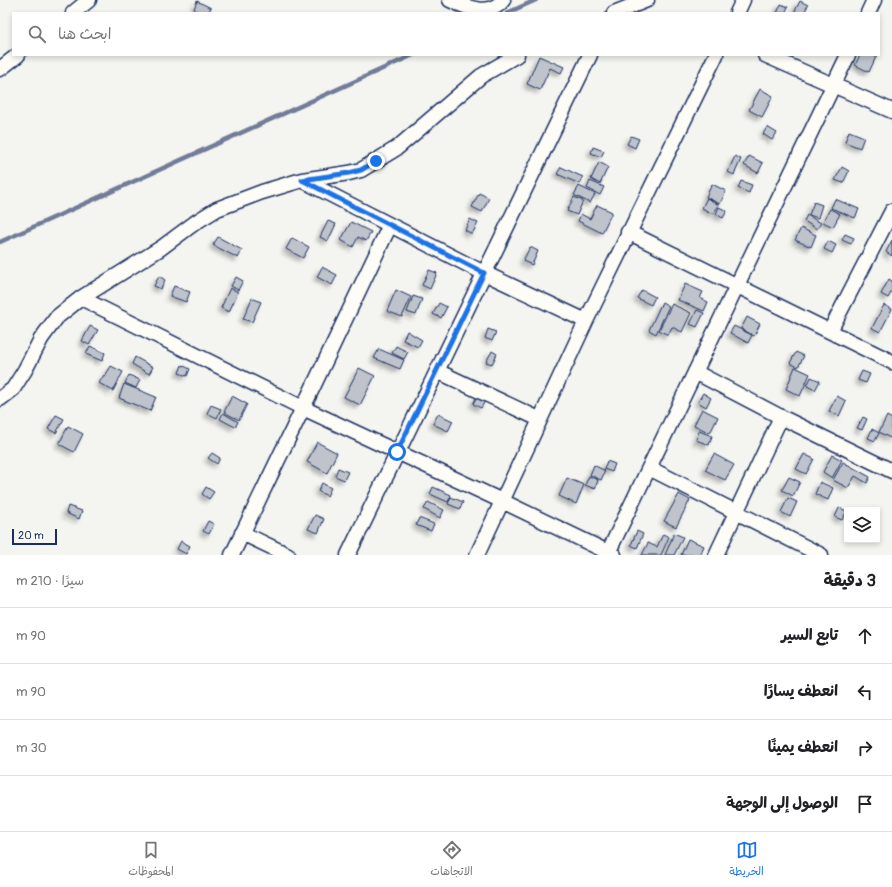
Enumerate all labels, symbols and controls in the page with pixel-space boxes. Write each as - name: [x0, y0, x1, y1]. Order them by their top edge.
- search box: [12, 12, 880, 56]
- icon: search: [26, 23, 48, 45]
- text: ابحث هنا: [58, 25, 111, 44]
- route end: [367, 152, 385, 170]
- route start: [388, 443, 406, 461]
- map controls: [844, 507, 880, 543]
- button: layers: [844, 507, 880, 543]
- scale bar: [12, 527, 57, 546]
- text: 20 m: [18, 529, 44, 542]
- text: 3 دقيقة: [824, 570, 876, 591]
- text: سيرًا · 210 m: [16, 573, 84, 589]
- icon: ahead: [854, 625, 876, 647]
- text: تابع السير: [781, 626, 838, 645]
- text: 90 m: [16, 628, 46, 644]
- icon: left: [854, 681, 876, 703]
- text: انعطف يسارًا: [764, 682, 838, 701]
- text: 90 m: [16, 684, 46, 700]
- icon: right: [854, 737, 876, 759]
- text: انعطف يمينًا: [768, 738, 838, 757]
- text: 30 m: [16, 740, 47, 756]
- icon: arrive: [854, 793, 876, 815]
- text: الوصول إلى الوجهة: [726, 794, 838, 813]
- tab: المحفوظات: [128, 839, 174, 881]
- tab: الاتجاهات: [430, 839, 473, 881]
- tab: الخريطة: [729, 839, 764, 881]

